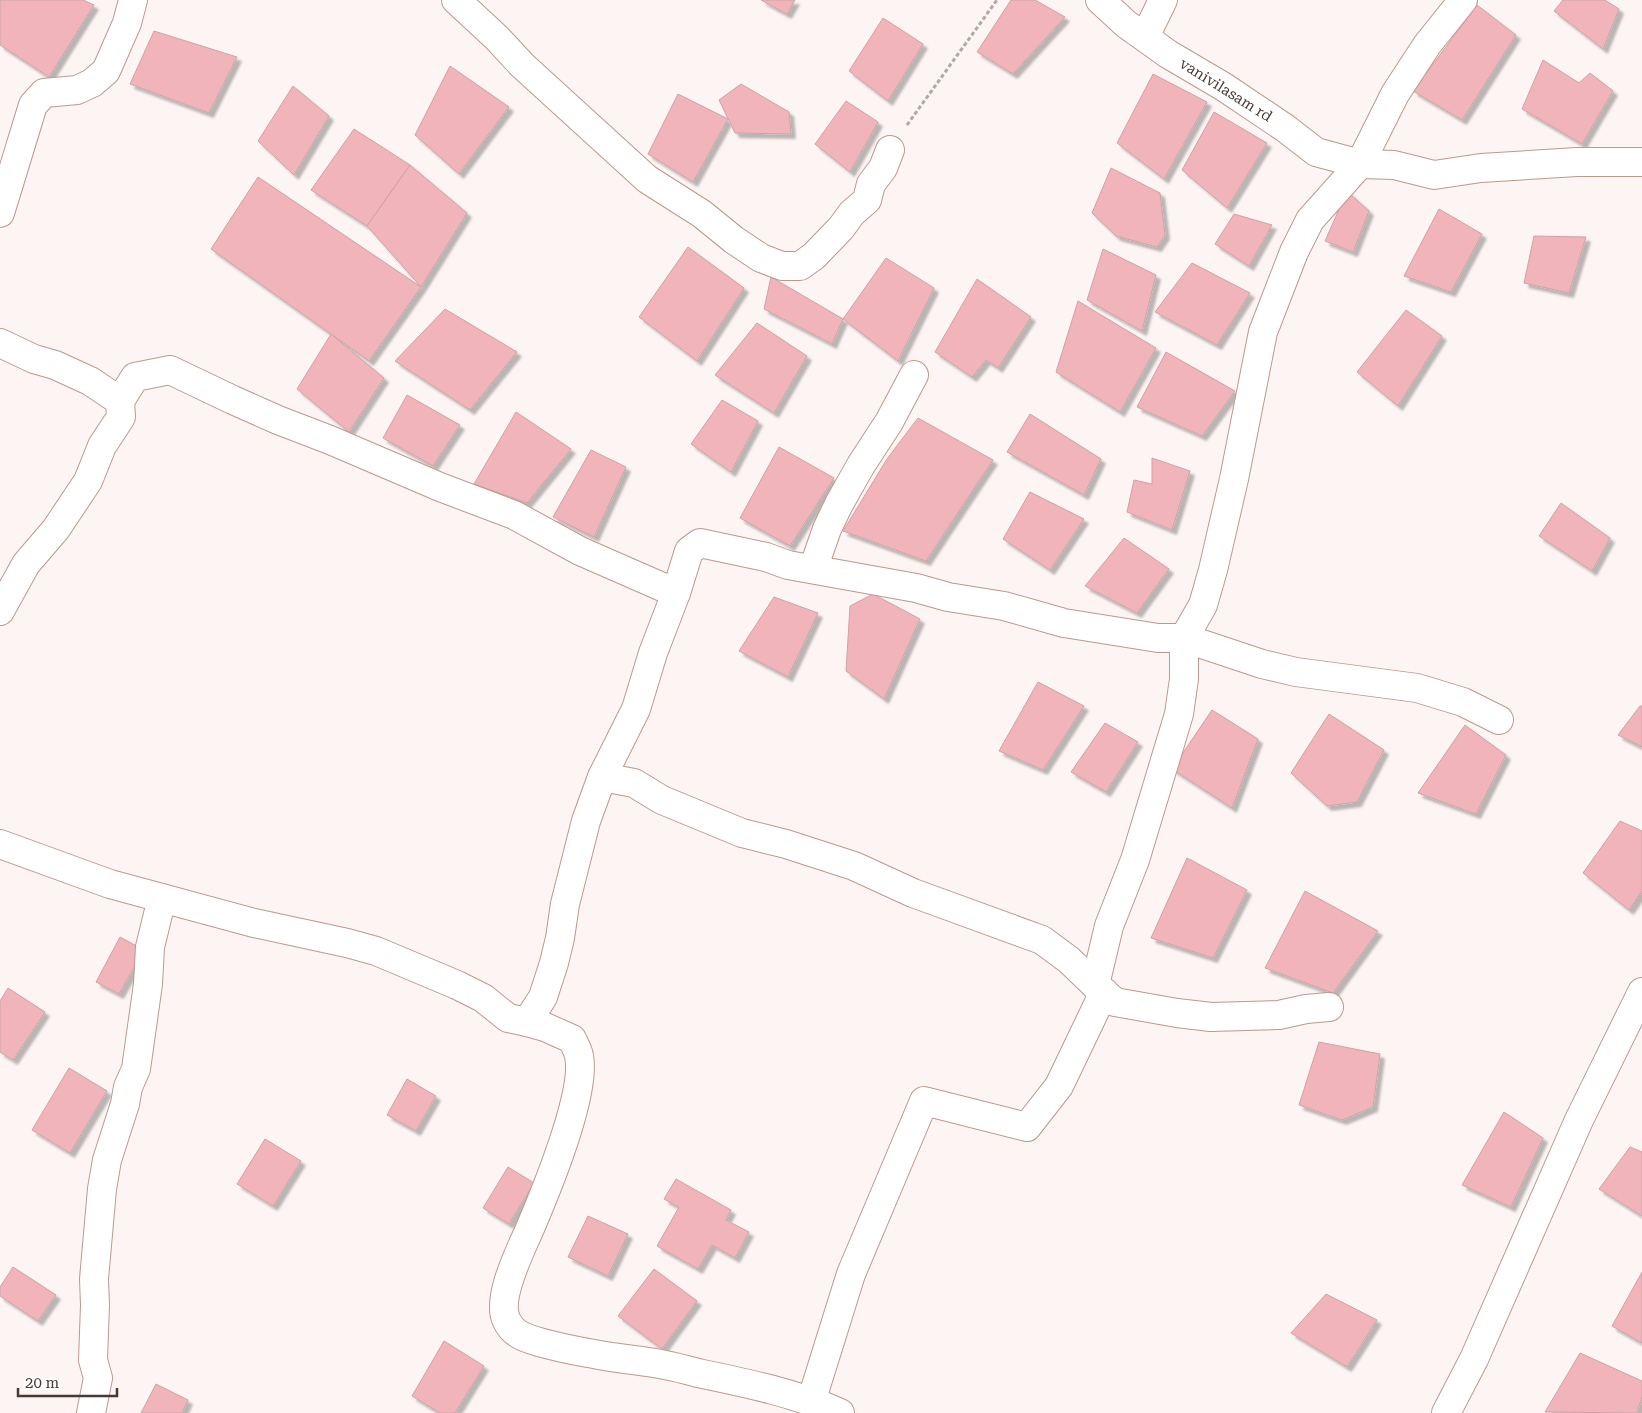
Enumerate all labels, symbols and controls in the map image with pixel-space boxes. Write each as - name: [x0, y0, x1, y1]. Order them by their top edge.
- street label: vanivilasam rd: [1176, 54, 1276, 126]
- scale bar: [18, 1366, 116, 1398]
- text: 20 m: [25, 1374, 60, 1392]

